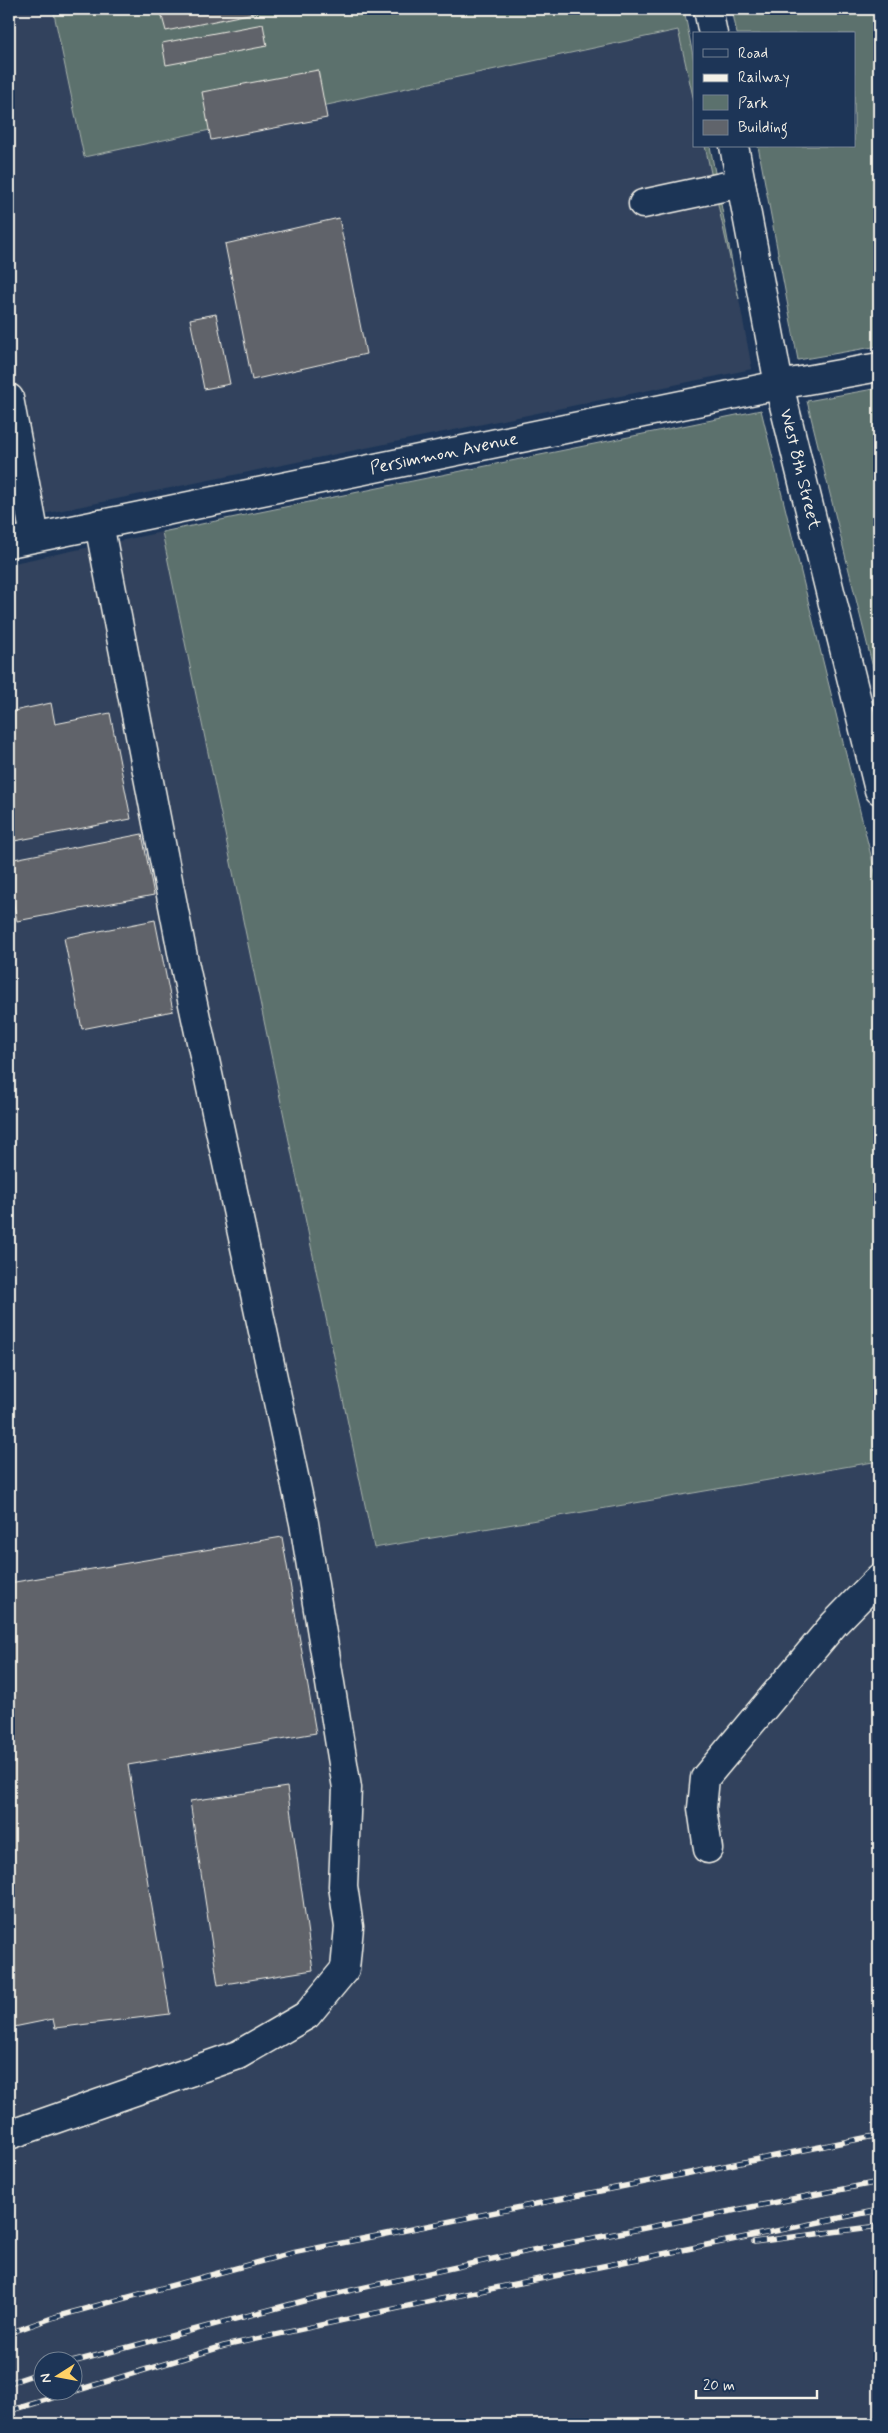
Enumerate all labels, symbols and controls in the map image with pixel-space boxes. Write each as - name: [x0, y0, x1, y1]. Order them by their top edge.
- legend: [693, 32, 856, 148]
- text: Road: [738, 44, 768, 64]
- text: Railway: [738, 68, 790, 88]
- text: Park: [738, 94, 768, 114]
- text: Building: [738, 118, 788, 139]
- street label: West 8th Street: [773, 406, 826, 533]
- street label: Persimmon Avenue: [368, 427, 520, 481]
- north arrow: [32, 2350, 82, 2400]
- scale bar: [696, 2368, 817, 2400]
- text: N: [36, 2372, 56, 2385]
- text: 20 m: [703, 2376, 735, 2396]

